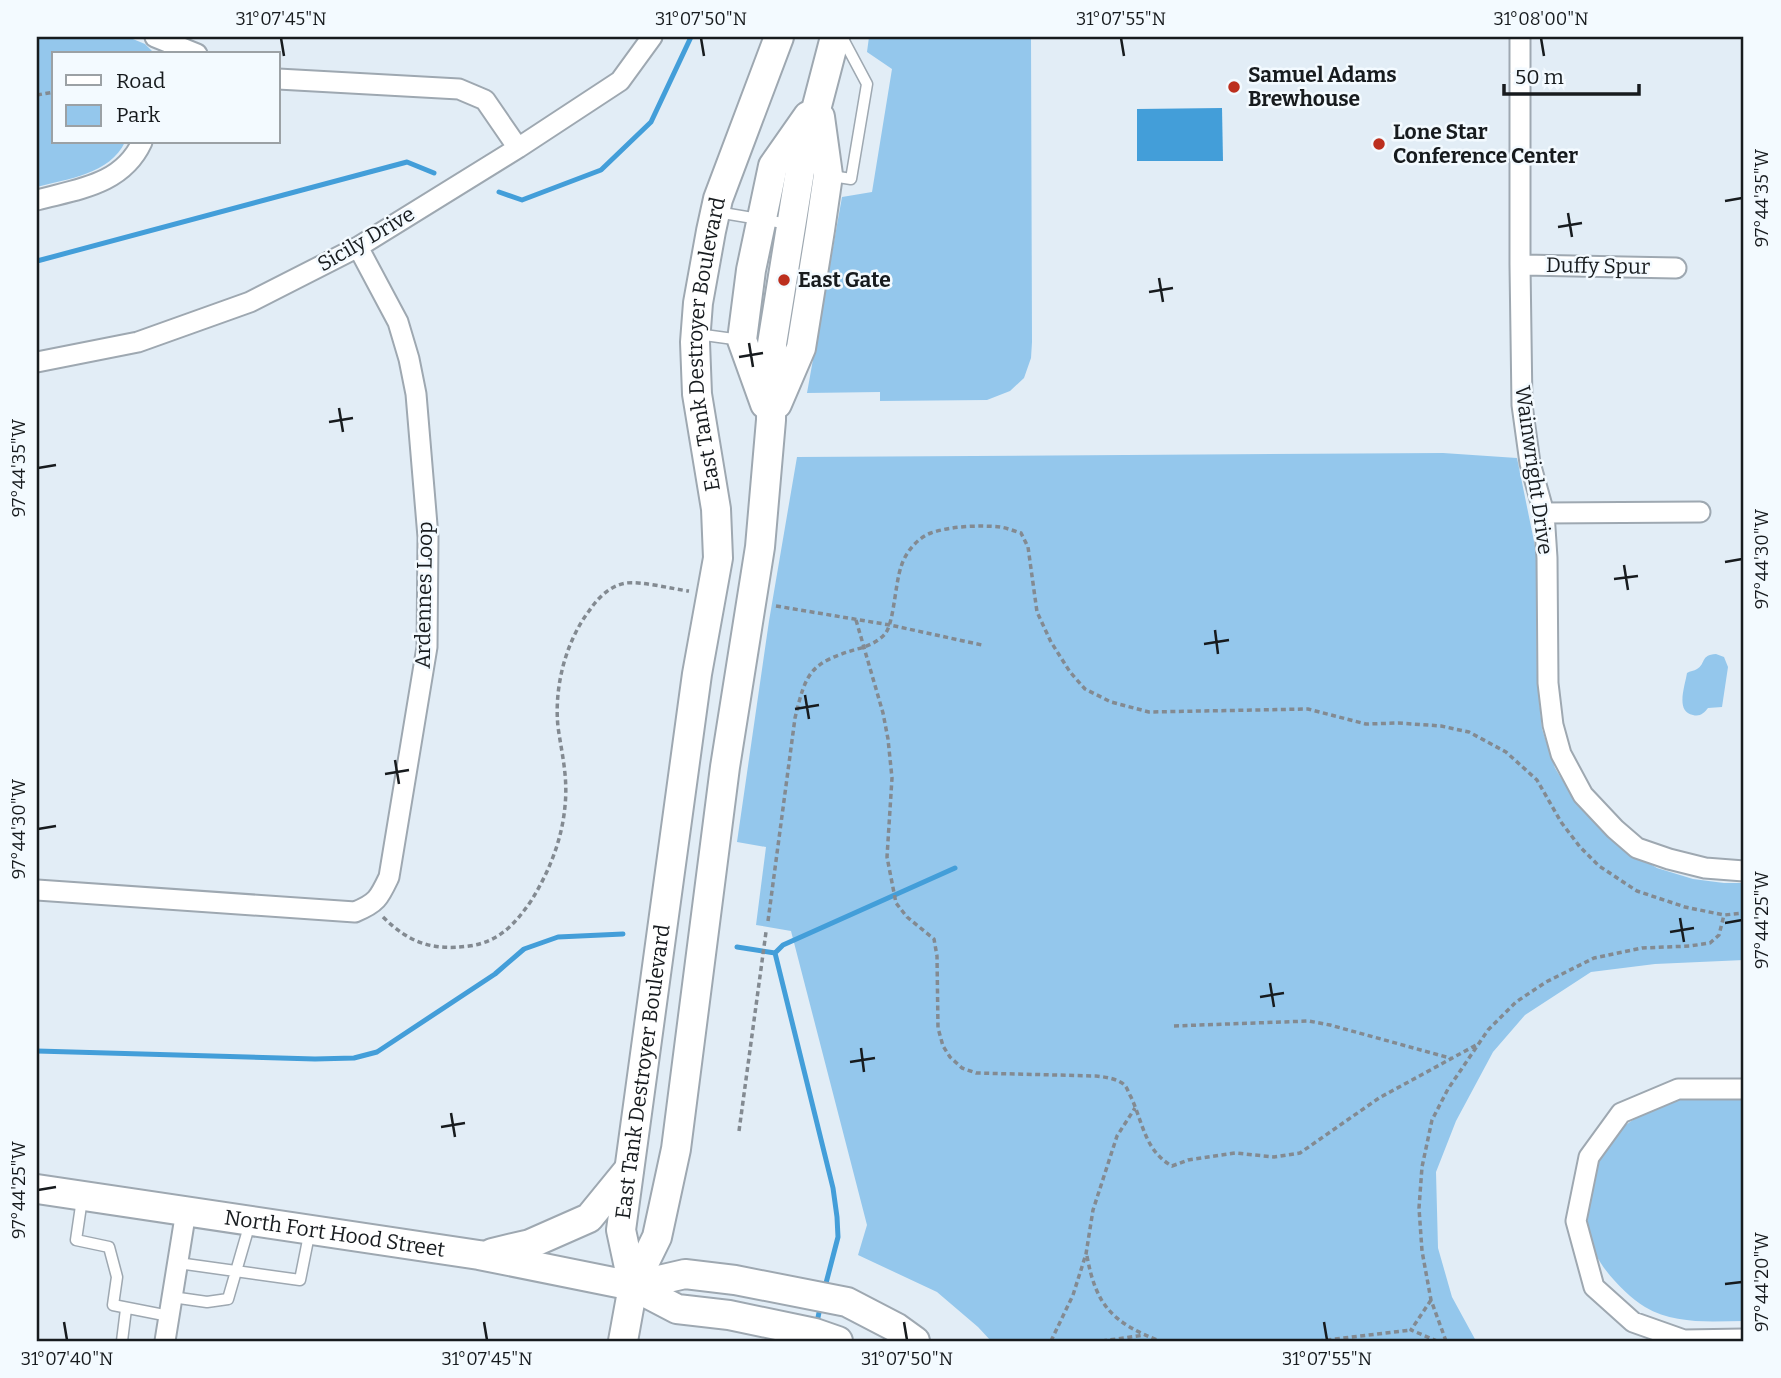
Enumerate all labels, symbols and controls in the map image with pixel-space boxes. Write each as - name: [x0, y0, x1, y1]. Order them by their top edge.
- text: 31°07'45"N: [236, 8, 326, 30]
- text: 31°07'50"N: [655, 8, 747, 30]
- text: 31°07'55"N: [1076, 8, 1166, 30]
- text: 31°08'00"N: [1493, 8, 1589, 30]
- legend: [52, 52, 280, 144]
- scale bar: [1504, 52, 1639, 96]
- place label: Samuel Adams Brewhouse: [1248, 62, 1397, 112]
- text: 50 m: [1515, 64, 1564, 90]
- text: Road: [116, 68, 165, 94]
- marker: Samuel Adams Brewhouse: [1226, 79, 1242, 95]
- text: Park: [116, 102, 160, 128]
- place label: Lone Star Conference Center: [1393, 119, 1578, 169]
- marker: Lone Star Conference Center: [1371, 136, 1387, 152]
- text: 97°44'35"W: [1751, 148, 1773, 247]
- street label: East Tank Destroyer Boulevard: [682, 195, 731, 493]
- street label: Sicily Drive: [313, 201, 419, 277]
- street label: Duffy Spur: [1546, 252, 1650, 280]
- place label: East Gate: [798, 267, 891, 293]
- marker: East Gate: [776, 272, 792, 288]
- street label: Wainwright Drive: [1509, 384, 1559, 556]
- text: 97°44'35"W: [8, 418, 30, 517]
- text: 97°44'30"W: [1751, 508, 1773, 609]
- street label: Ardennes Loop: [410, 521, 438, 669]
- text: 97°44'30"W: [8, 778, 30, 879]
- text: 97°44'25"W: [1751, 870, 1773, 969]
- street label: East Tank Destroyer Boulevard: [610, 923, 676, 1221]
- text: 97°44'25"W: [8, 1140, 30, 1239]
- street label: North Fort Hood Street: [223, 1204, 447, 1263]
- text: 97°44'20"W: [1751, 1232, 1773, 1332]
- text: 31°07'40"N: [21, 1348, 113, 1370]
- text: 31°07'45"N: [442, 1348, 532, 1370]
- text: 31°07'50"N: [861, 1348, 953, 1370]
- text: 31°07'55"N: [1282, 1348, 1372, 1370]

